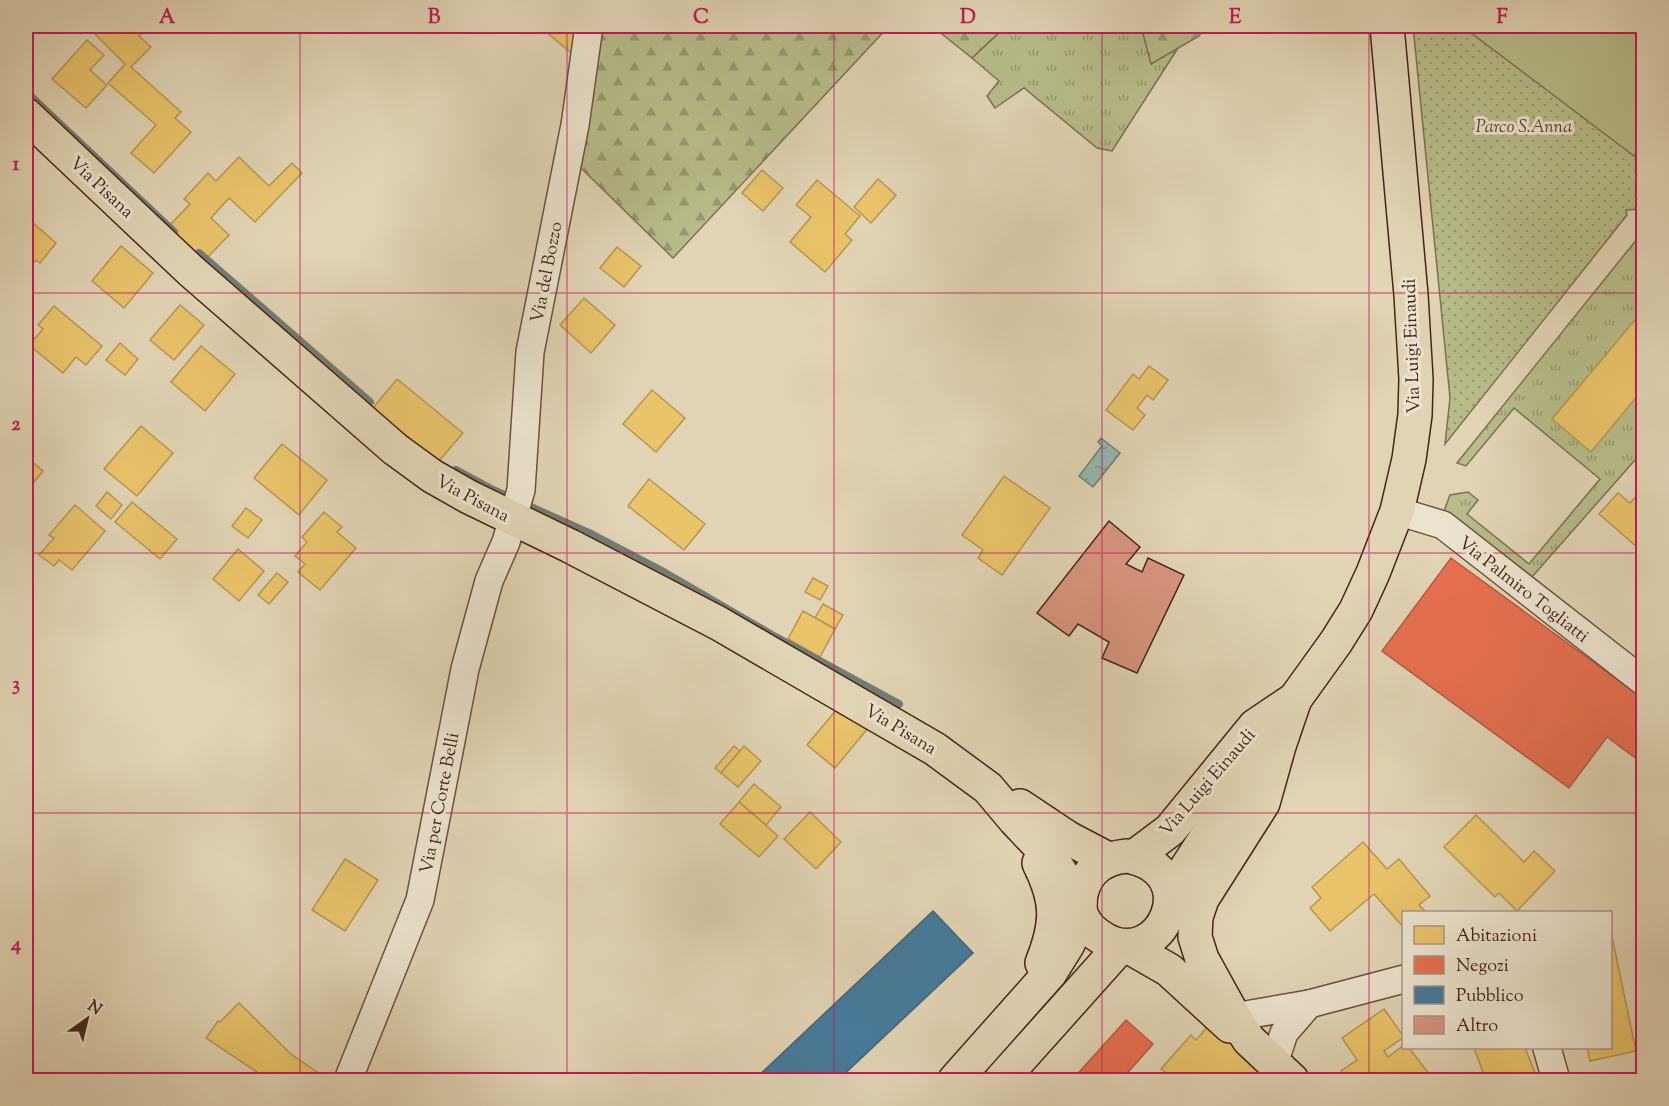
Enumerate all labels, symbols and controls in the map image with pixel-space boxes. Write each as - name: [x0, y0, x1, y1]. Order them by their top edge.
- text: A: [159, 4, 176, 33]
- text: B: [428, 4, 441, 33]
- text: C: [693, 4, 709, 33]
- text: D: [960, 4, 976, 33]
- text: E: [1229, 4, 1242, 33]
- text: F: [1496, 4, 1508, 33]
- park label: Parco S.Anna: [1476, 115, 1572, 141]
- text: 1: [13, 151, 20, 180]
- street label: Via Pisana: [63, 152, 139, 225]
- street label: Via del Bozzo: [525, 219, 571, 325]
- street label: Via Luigi Einaudi: [1398, 278, 1428, 414]
- text: 2: [11, 411, 21, 440]
- street label: Via Pisana: [431, 470, 513, 530]
- street label: Via Palmiro Togliatti: [1452, 531, 1594, 650]
- text: 3: [12, 671, 20, 700]
- street label: Via Pisana: [859, 699, 941, 762]
- street label: Via Luigi Einaudi: [1154, 724, 1263, 843]
- street label: Via per Corte Belli: [415, 730, 467, 876]
- legend: [1402, 911, 1612, 1049]
- text: Abitazioni: [1456, 924, 1537, 950]
- text: 4: [10, 931, 21, 960]
- text: Negozi: [1456, 954, 1509, 980]
- text: Pubblico: [1456, 984, 1524, 1010]
- north arrow: [57, 989, 117, 1049]
- text: N: [82, 996, 106, 1022]
- text: Altro: [1456, 1014, 1498, 1040]

